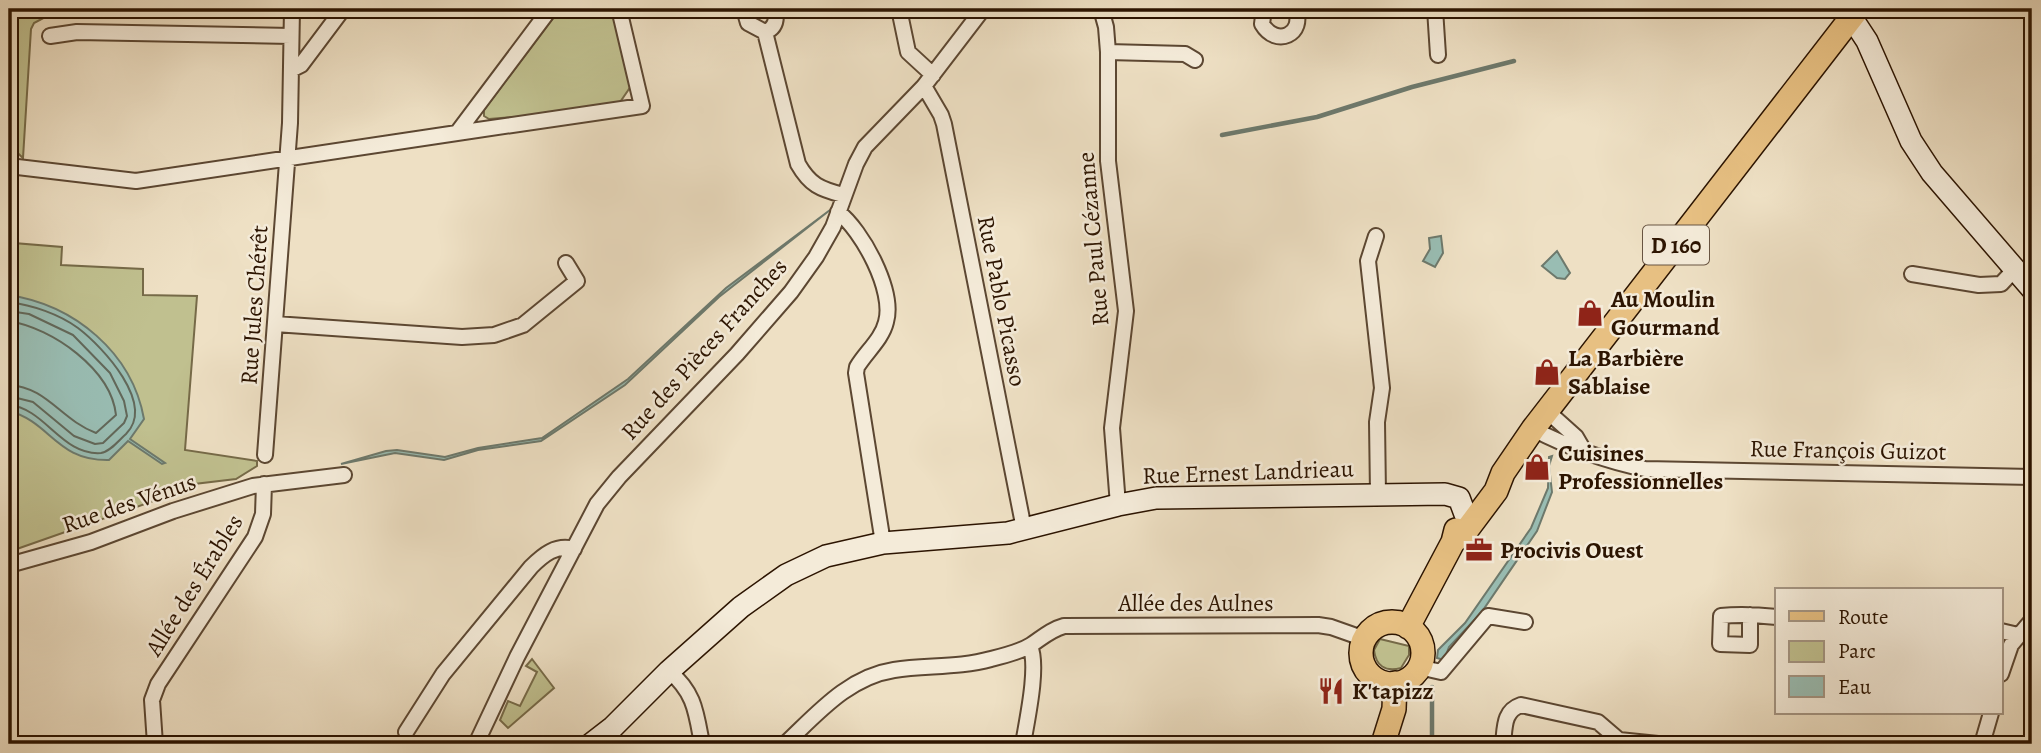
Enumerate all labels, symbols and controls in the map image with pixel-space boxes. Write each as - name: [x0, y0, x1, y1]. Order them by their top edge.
- street label: Rue Paul Cézanne: [1069, 151, 1117, 327]
- street label: Rue Pablo Picasso: [970, 213, 1034, 389]
- street label: Rue Jules Chérêt: [232, 224, 276, 386]
- road number: D 160: [1643, 226, 1709, 264]
- street label: Rue des Pièces Franches: [614, 251, 794, 447]
- place label: Au Moulin Gourmand: [1610, 283, 1720, 343]
- shop icon: Au Moulin Gourmand: [1575, 298, 1605, 328]
- place label: La Barbière Sablaise: [1568, 342, 1684, 402]
- shop icon: La Barbière Sablaise: [1532, 357, 1562, 387]
- street label: Rue François Guizot: [1749, 432, 1947, 468]
- place label: Cuisines Professionnelles: [1558, 437, 1723, 497]
- street label: Rue Ernest Landrieau: [1142, 452, 1354, 492]
- shop icon: Cuisines Professionnelles: [1522, 452, 1552, 482]
- street label: Rue des Vénus: [58, 465, 200, 541]
- street label: Allée des Érables: [137, 508, 250, 663]
- place label: Procivis Ouest: [1500, 534, 1644, 566]
- office icon: Procivis Ouest: [1464, 535, 1494, 565]
- street label: Allée des Aulnes: [1117, 587, 1274, 619]
- legend: [1775, 588, 2002, 714]
- text: Route: [1838, 603, 1888, 631]
- text: Parc: [1838, 637, 1876, 665]
- text: Eau: [1838, 673, 1872, 701]
- place label: K'tapizz: [1352, 675, 1433, 707]
- restaurant icon: K'tapizz: [1316, 676, 1346, 706]

